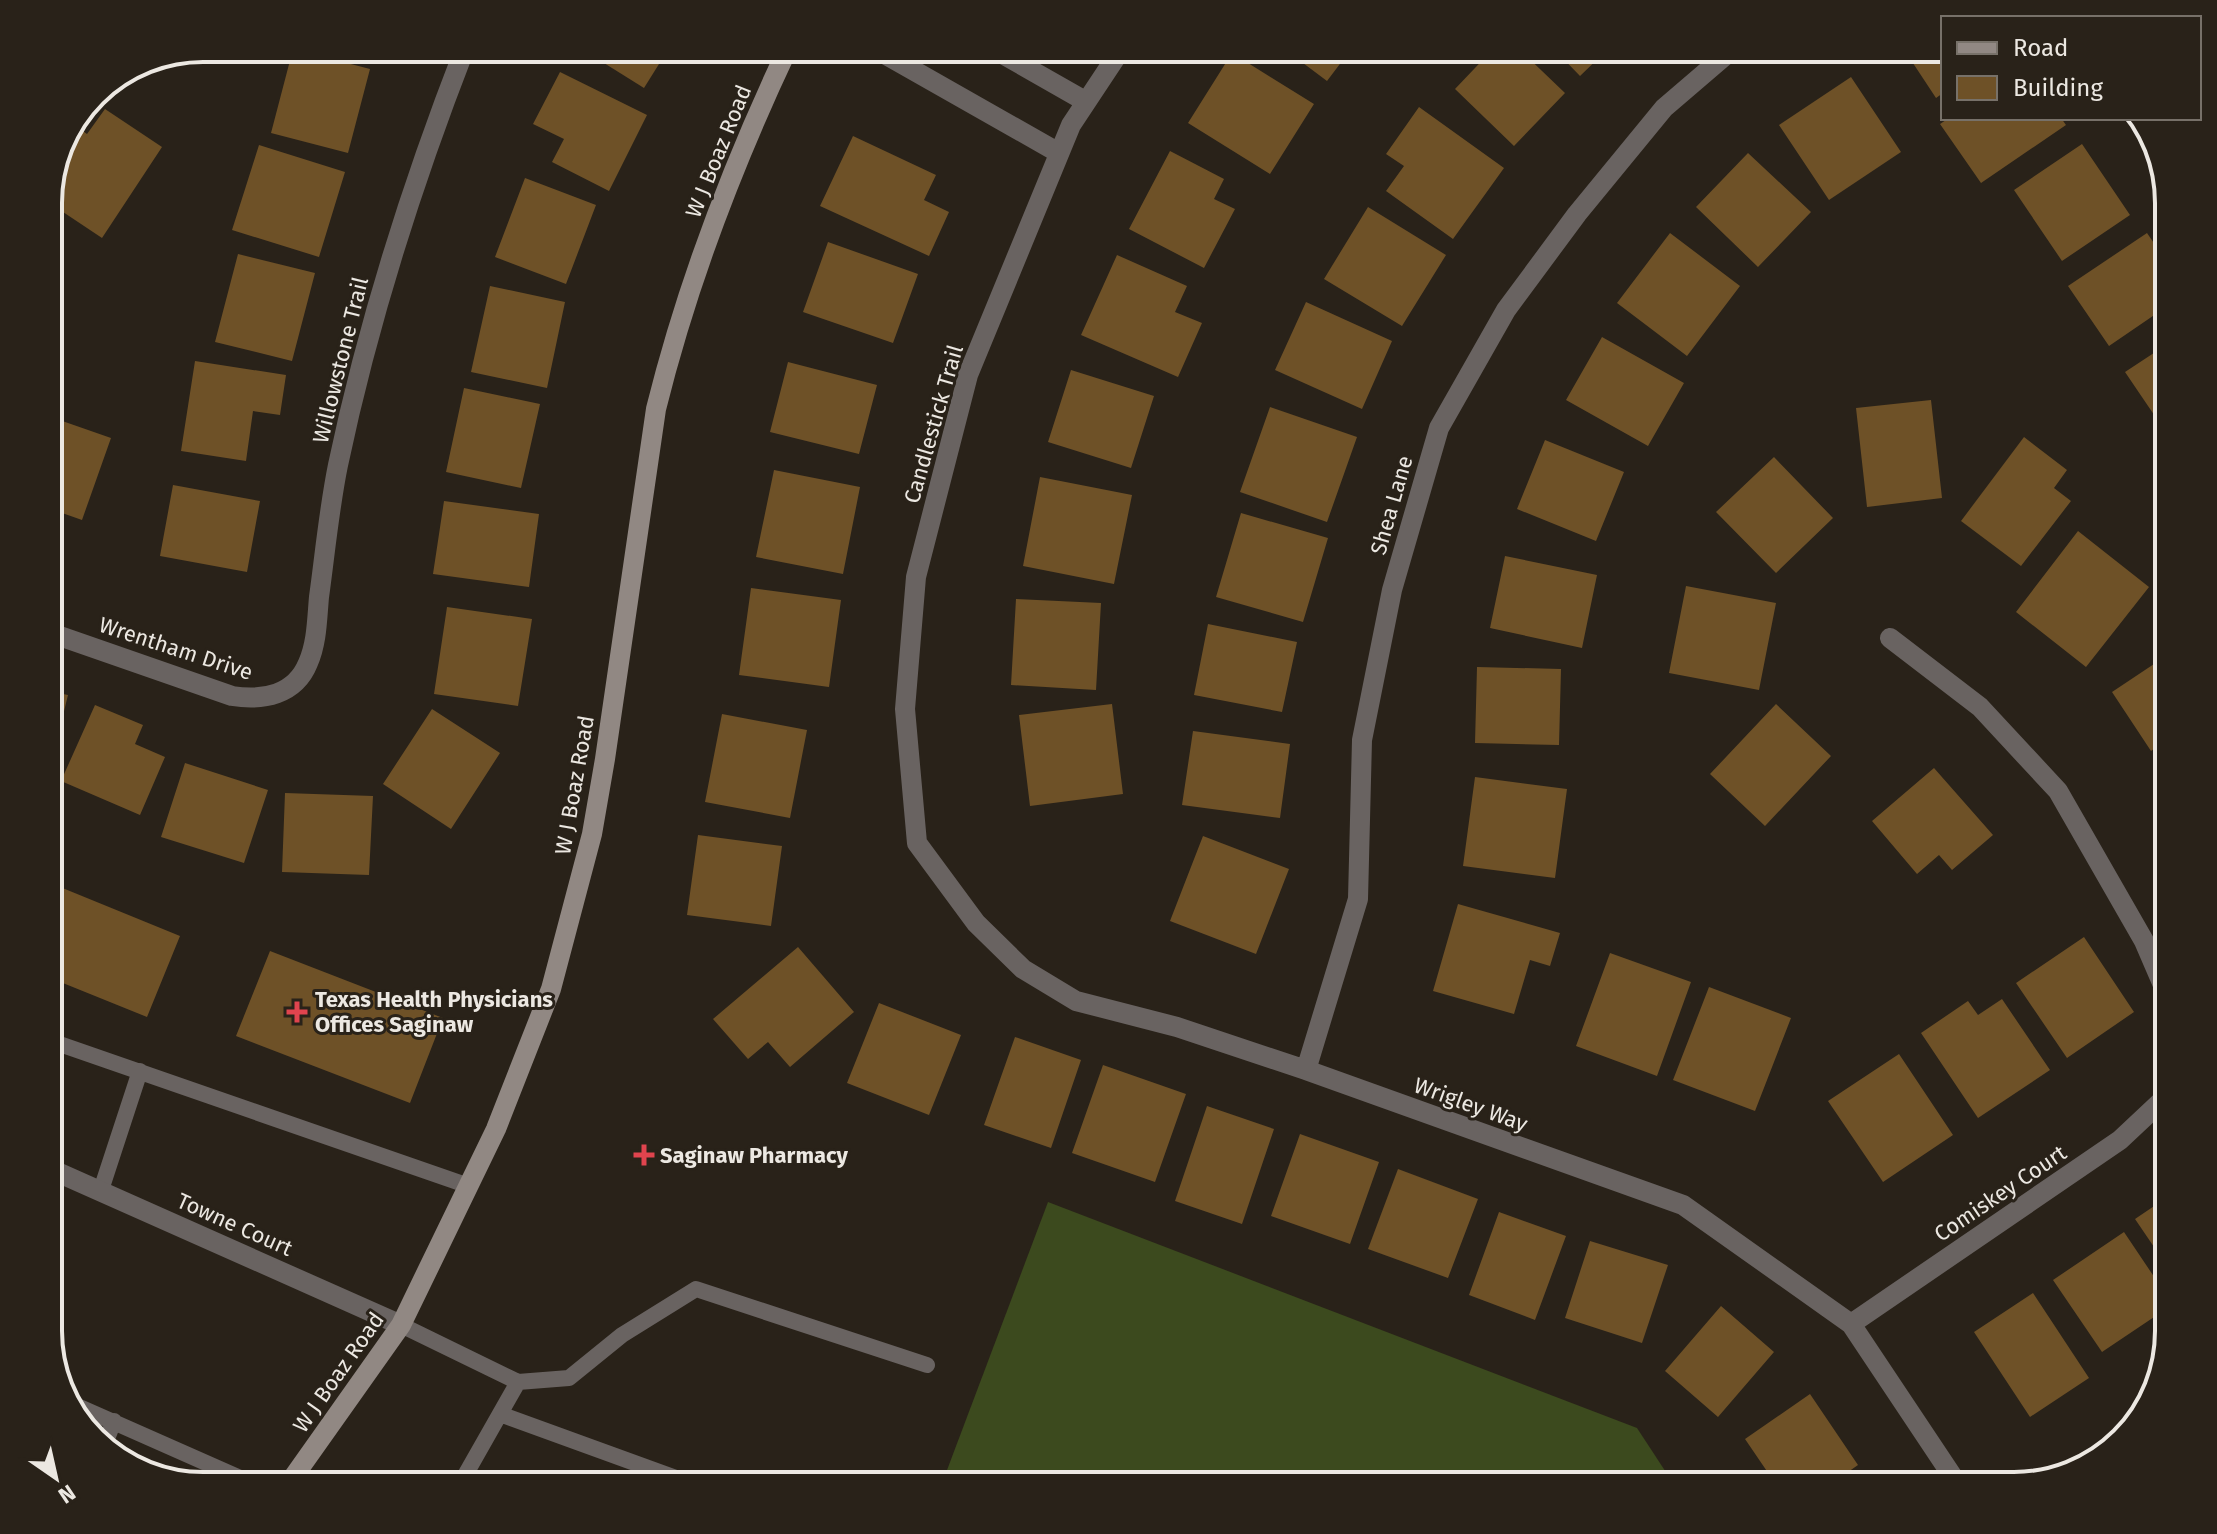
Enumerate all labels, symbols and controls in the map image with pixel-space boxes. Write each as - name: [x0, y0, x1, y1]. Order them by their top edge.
- legend: [1941, 16, 2201, 120]
- text: Road: [2013, 34, 2068, 62]
- text: Building: [2013, 74, 2103, 102]
- street label: W J Boaz Road: [680, 81, 757, 221]
- street label: Willowstone Trail: [307, 274, 374, 446]
- street label: Candlestick Trail: [898, 342, 969, 506]
- street label: Shea Lane: [1364, 452, 1419, 558]
- street label: Wrentham Drive: [96, 611, 256, 686]
- street label: W J Boaz Road: [549, 713, 600, 857]
- place label: Texas Health Physicians Offices Saginaw: [315, 986, 553, 1038]
- marker: Texas Health Physicians Offices Saginaw: [286, 1001, 308, 1023]
- street label: Wrigley Way: [1410, 1071, 1532, 1138]
- street label: Comiskey Court: [1929, 1139, 2072, 1248]
- place label: Saginaw Pharmacy: [660, 1142, 849, 1169]
- marker: Saginaw Pharmacy: [635, 1146, 653, 1164]
- street label: Towne Court: [173, 1187, 297, 1262]
- street label: W J Boaz Road: [287, 1307, 390, 1438]
- north arrow: [16, 1438, 96, 1518]
- text: N: [53, 1479, 81, 1509]

